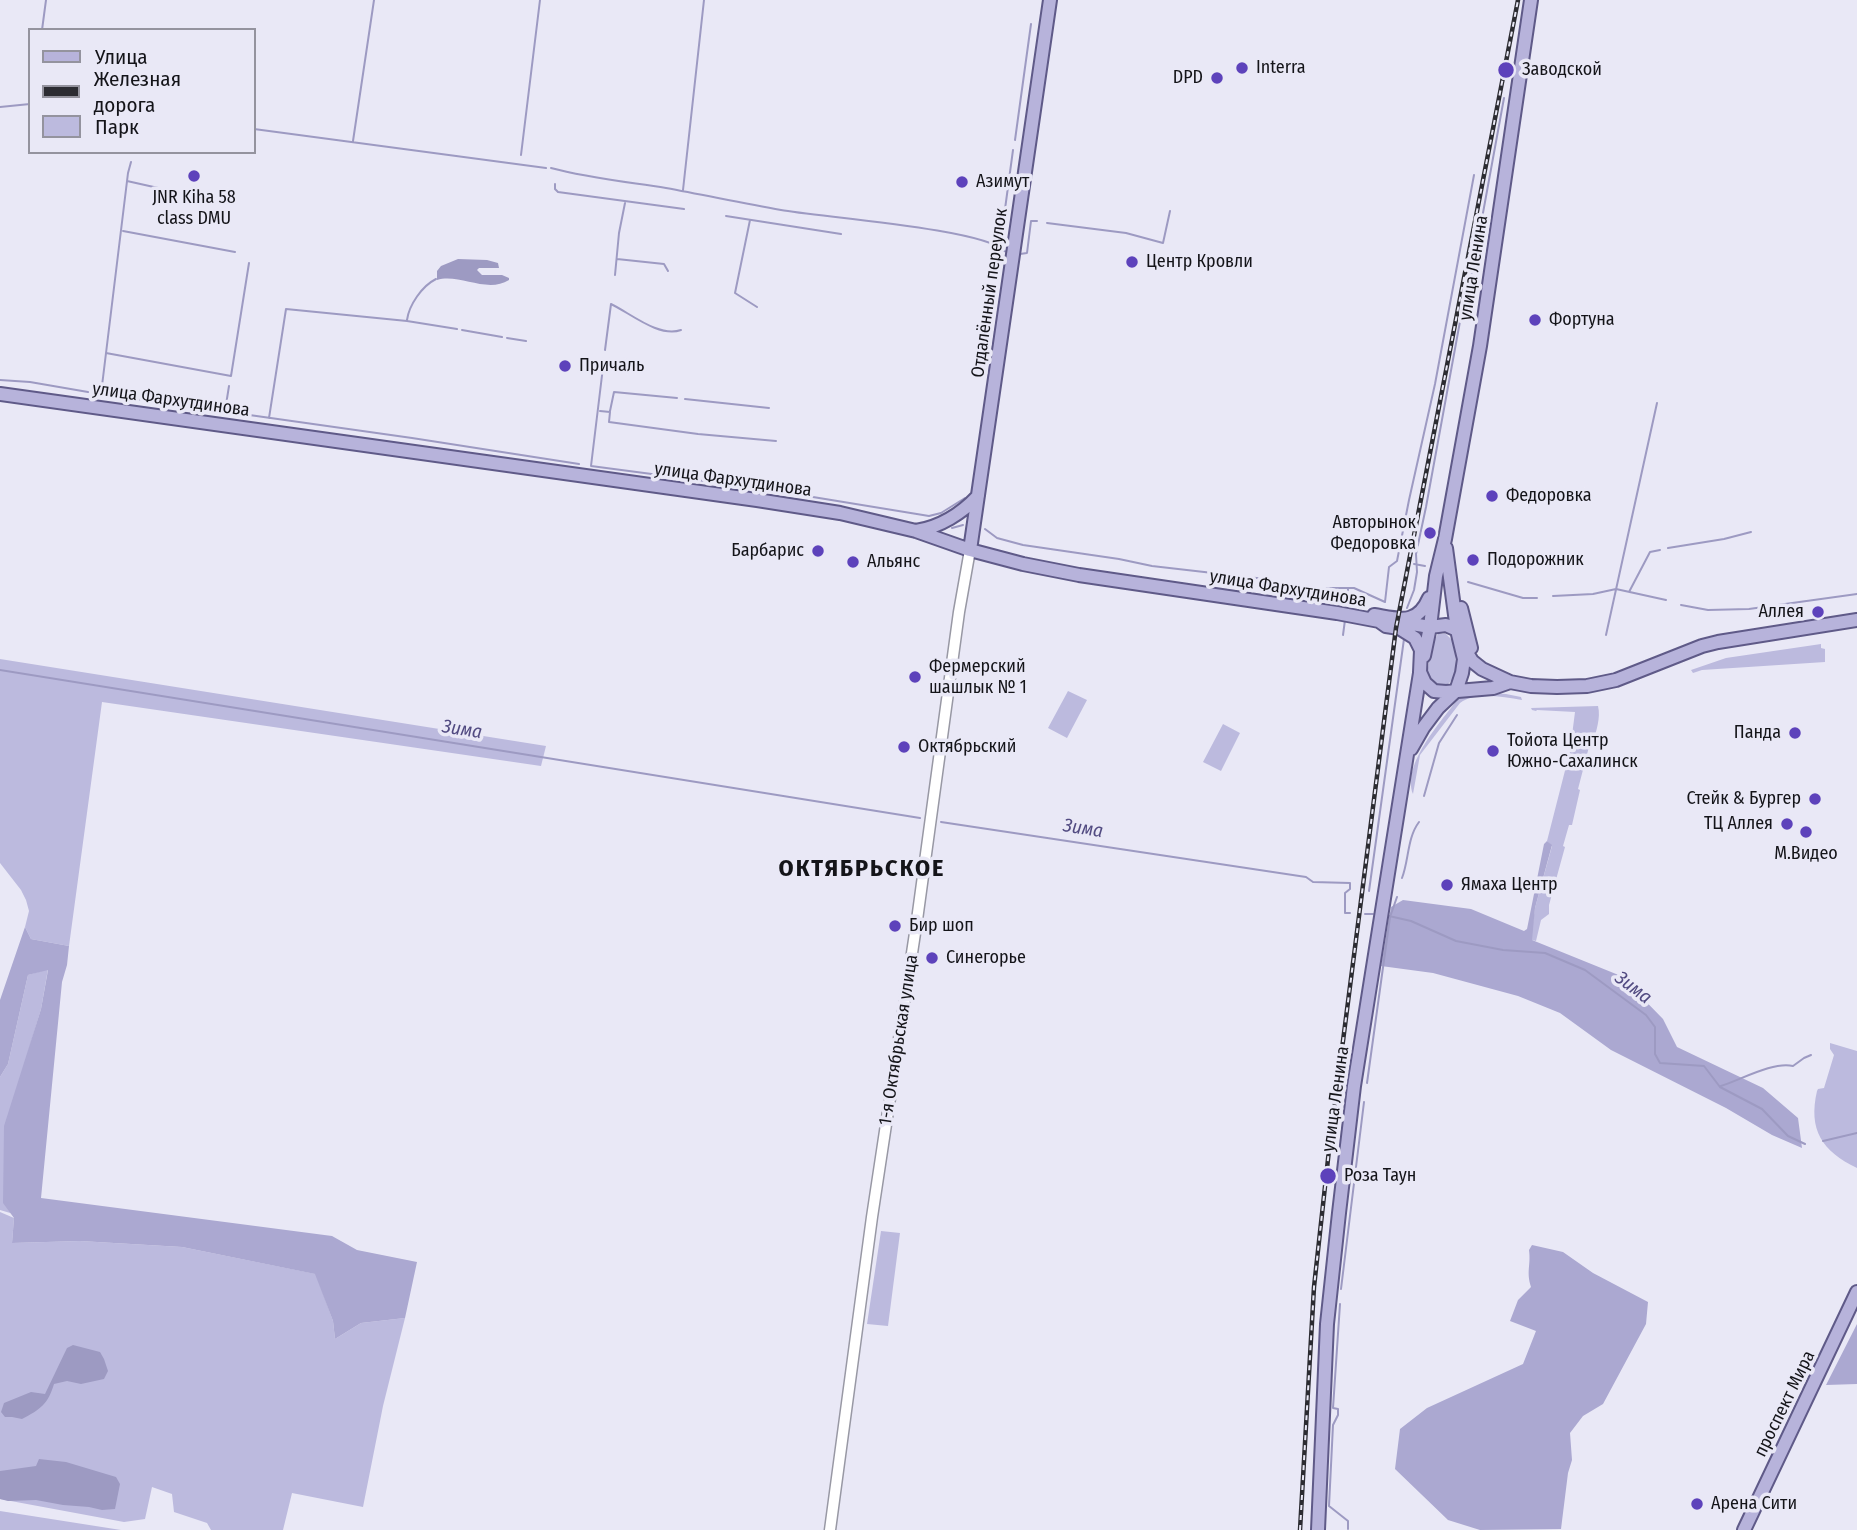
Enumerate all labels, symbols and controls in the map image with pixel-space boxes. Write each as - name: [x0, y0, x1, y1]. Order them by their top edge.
- legend: [28, 28, 256, 154]
- text: Улица: [95, 44, 148, 70]
- place label: Interra: [1256, 57, 1306, 79]
- place label: Заводской: [1522, 59, 1602, 81]
- marker: Interra: [1234, 60, 1250, 76]
- marker: Заводской: [1496, 60, 1516, 80]
- text: Железная дорога: [94, 66, 181, 118]
- place label: DPD: [1173, 67, 1203, 89]
- marker: DPD: [1209, 70, 1225, 86]
- text: Парк: [95, 114, 139, 140]
- marker: JNR Kiha 58 class DMU: [186, 168, 202, 184]
- place label: Азимут: [976, 171, 1029, 193]
- marker: Азимут: [954, 174, 970, 190]
- place label: JNR Kiha 58 class DMU: [152, 187, 236, 230]
- street label: Отдалённый переулок: [967, 207, 1013, 379]
- street label: улица Ленина: [1455, 214, 1493, 322]
- place label: Центр Кровли: [1146, 251, 1253, 273]
- marker: Центр Кровли: [1124, 254, 1140, 270]
- place label: Фортуна: [1549, 309, 1615, 331]
- marker: Фортуна: [1527, 312, 1543, 328]
- place label: Причаль: [579, 355, 644, 377]
- marker: Причаль: [557, 358, 573, 374]
- street label: улица Фархутдинова: [91, 378, 251, 422]
- street label: улица Фархутдинова: [653, 458, 813, 502]
- place label: Федоровка: [1506, 485, 1592, 507]
- marker: Федоровка: [1484, 488, 1500, 504]
- place label: Авторынок Федоровка: [1330, 512, 1416, 554]
- marker: Авторынок Федоровка: [1422, 525, 1438, 541]
- place label: Барбарис: [731, 540, 804, 562]
- marker: Барбарис: [810, 543, 826, 559]
- place label: Подорожник: [1487, 549, 1584, 571]
- place label: Альянс: [867, 551, 920, 573]
- marker: Подорожник: [1465, 552, 1481, 568]
- marker: Альянс: [845, 554, 861, 570]
- street label: улица Фархутдинова: [1208, 566, 1368, 612]
- place label: Аллея: [1758, 601, 1804, 623]
- marker: Аллея: [1810, 604, 1826, 620]
- place label: Фермерский шашлык № 1: [929, 656, 1027, 698]
- marker: Фермерский шашлык № 1: [907, 669, 923, 685]
- water label: Зима: [440, 716, 484, 744]
- place label: Панда: [1734, 722, 1781, 744]
- marker: Панда: [1787, 725, 1803, 741]
- place label: Тойота Центр Южно-Сахалинск: [1507, 730, 1638, 772]
- place label: Октябрьский: [918, 736, 1016, 758]
- marker: Октябрьский: [896, 739, 912, 755]
- marker: Тойота Центр Южно-Сахалинск: [1485, 743, 1501, 759]
- place label: Стейк & Бургер: [1687, 788, 1801, 810]
- marker: Стейк & Бургер: [1807, 791, 1823, 807]
- place label: ТЦ Аллея: [1704, 813, 1773, 835]
- water label: Зима: [1061, 815, 1105, 843]
- marker: ТЦ Аллея: [1779, 816, 1795, 832]
- marker: М.Видео: [1798, 824, 1814, 840]
- place label: М.Видео: [1774, 843, 1838, 865]
- district label: ОКТЯБРЬСКОЕ: [780, 855, 944, 883]
- place label: Ямаха Центр: [1461, 874, 1558, 896]
- marker: Ямаха Центр: [1439, 877, 1455, 893]
- place label: Бир шоп: [909, 915, 974, 937]
- marker: Бир шоп: [887, 918, 903, 934]
- place label: Синегорье: [946, 947, 1026, 969]
- marker: Синегорье: [924, 950, 940, 966]
- street label: 1-я Октябрьская улица: [875, 953, 923, 1127]
- water label: Зима: [1610, 967, 1656, 1009]
- street label: улица Ленина: [1318, 1045, 1354, 1153]
- place label: Роза Таун: [1344, 1165, 1416, 1187]
- marker: Роза Таун: [1318, 1166, 1338, 1186]
- street label: проспект Мира: [1750, 1347, 1820, 1461]
- place label: Арена Сити: [1711, 1493, 1797, 1515]
- marker: Арена Сити: [1689, 1496, 1705, 1512]

